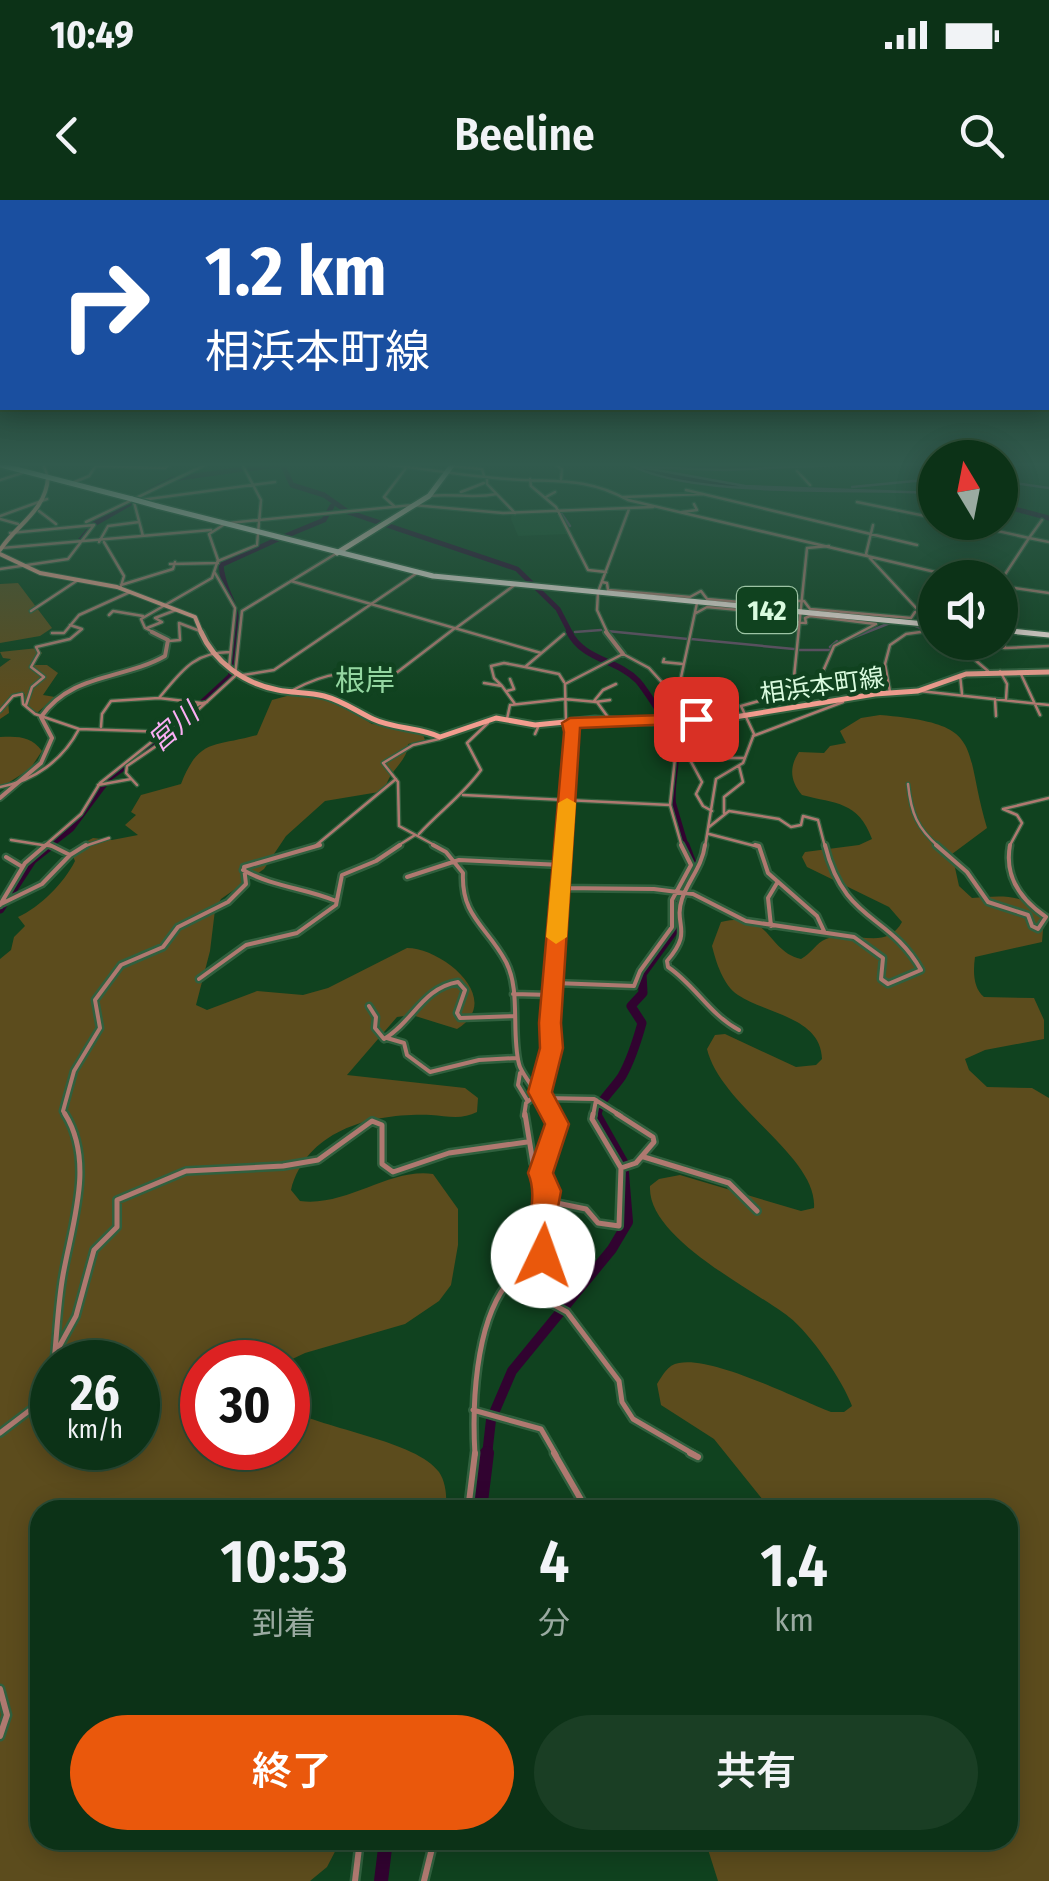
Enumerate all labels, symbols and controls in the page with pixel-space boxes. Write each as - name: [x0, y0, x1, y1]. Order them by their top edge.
- text: 10:49: [50, 12, 134, 58]
- icon: back: [40, 108, 95, 163]
- text: Beeline: [454, 108, 595, 162]
- icon: search: [954, 108, 1009, 163]
- text: 1.2 km: [205, 230, 387, 314]
- icon: right: [40, 240, 170, 370]
- text: 相浜本町線: [205, 325, 430, 379]
- north arrow: [918, 440, 1018, 540]
- map controls: [918, 440, 1018, 660]
- button: sound: [918, 560, 1018, 660]
- road number: 142: [737, 587, 797, 633]
- street label: 相浜本町線: [758, 662, 886, 710]
- district label: 根岸: [335, 663, 395, 699]
- pin: [654, 677, 739, 762]
- icon: arrive: [669, 692, 724, 747]
- water label: 宮川: [141, 695, 208, 758]
- position arrow: [491, 1204, 595, 1308]
- speed limit sign: 30: [180, 1340, 310, 1470]
- text: 26: [70, 1363, 120, 1423]
- text: km/h: [67, 1415, 123, 1445]
- text: 10:53: [220, 1526, 348, 1598]
- text: 4: [539, 1526, 569, 1598]
- text: 1.4: [760, 1530, 828, 1602]
- text: km: [774, 1601, 814, 1639]
- text: 到着: [252, 1604, 316, 1642]
- text: 分: [538, 1604, 570, 1642]
- button: 終了: [70, 1715, 514, 1830]
- button: 共有: [534, 1715, 978, 1830]

